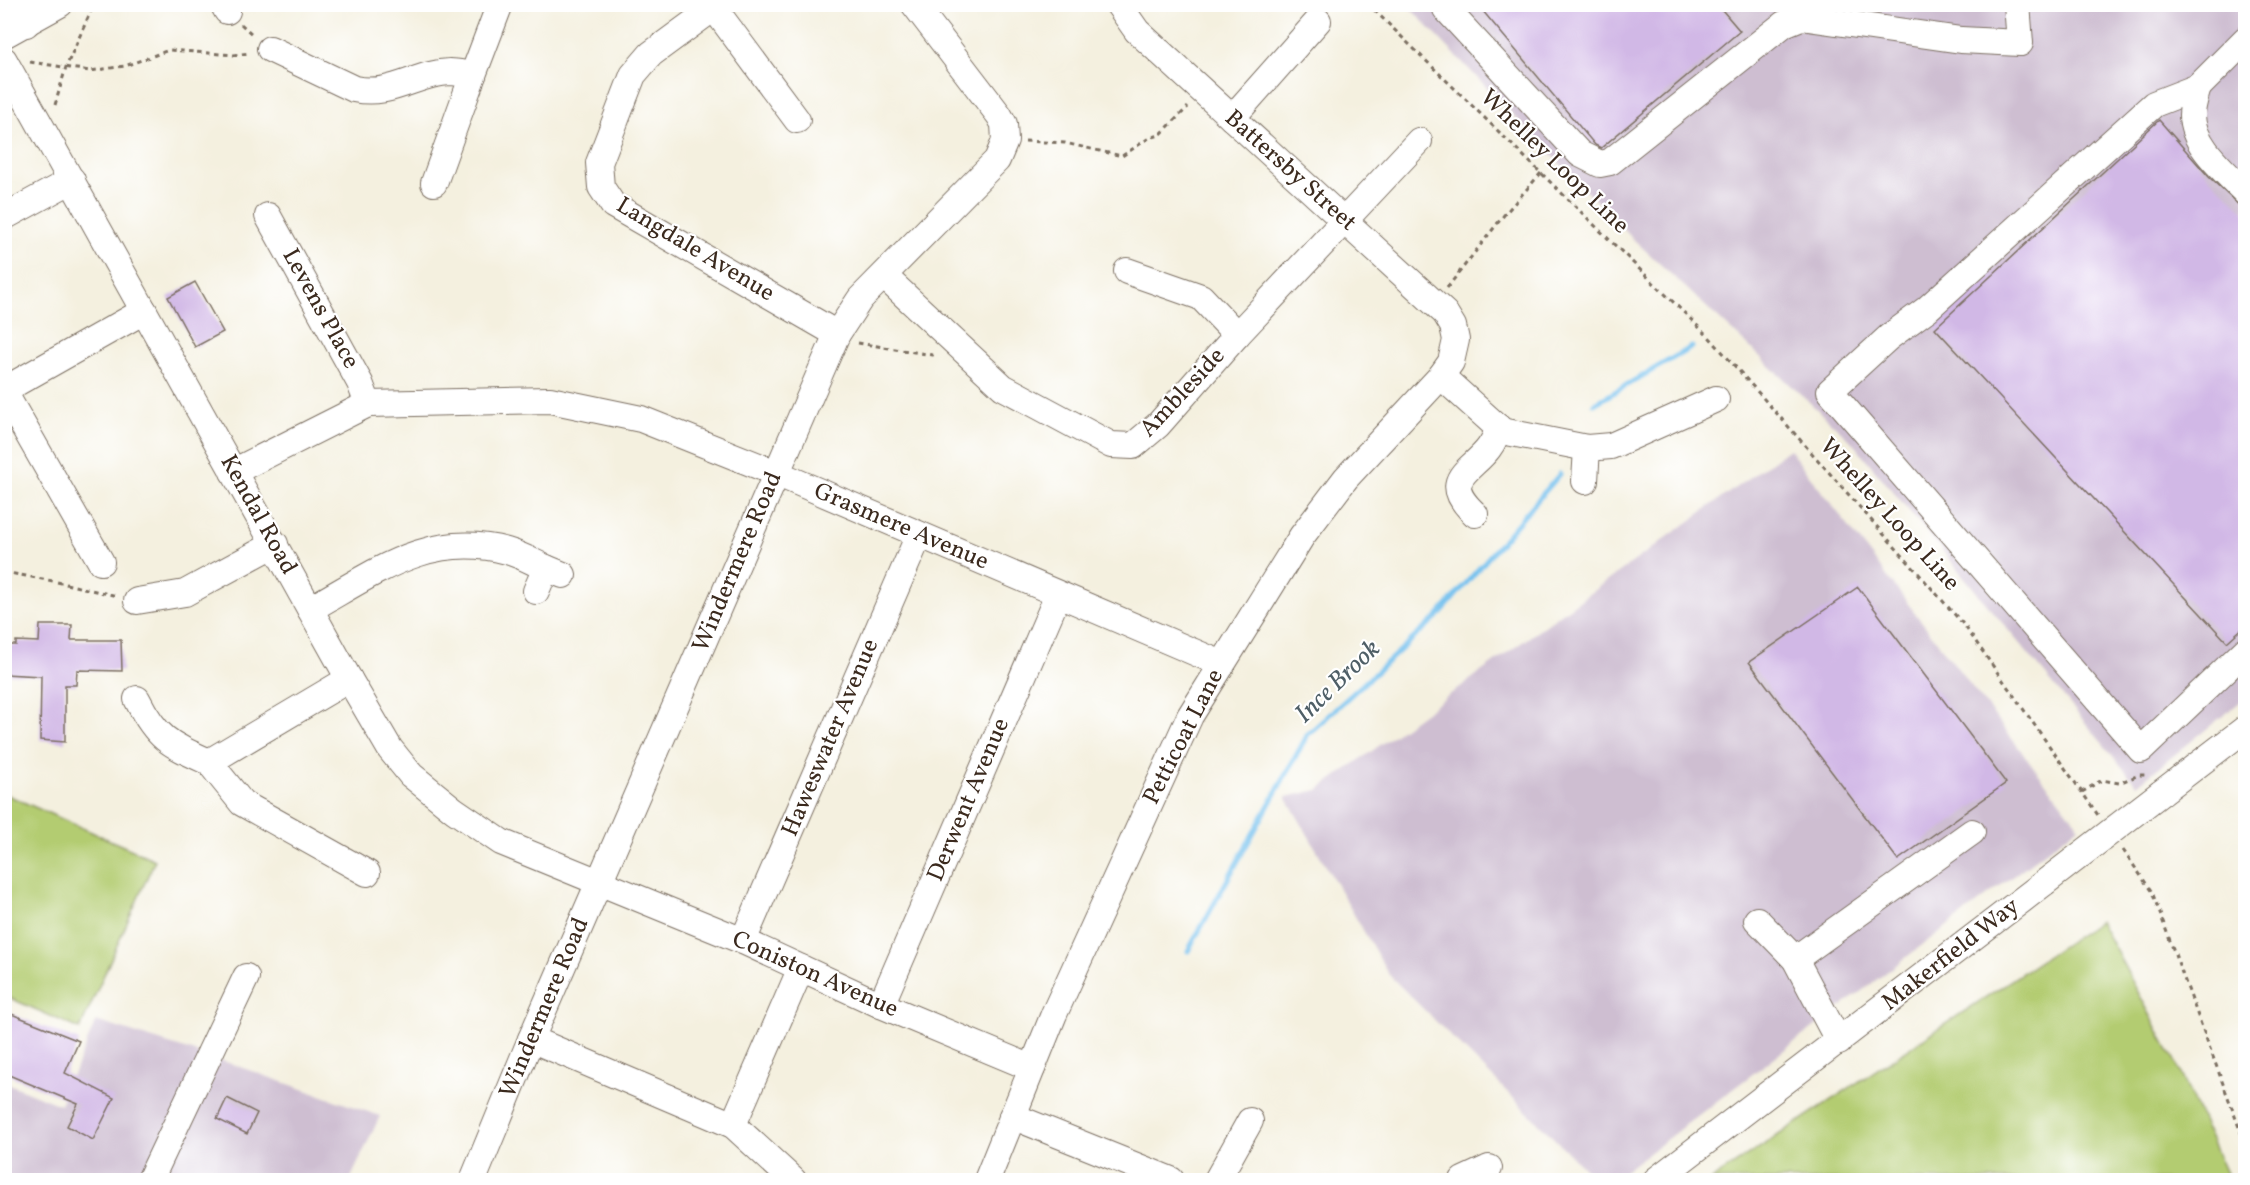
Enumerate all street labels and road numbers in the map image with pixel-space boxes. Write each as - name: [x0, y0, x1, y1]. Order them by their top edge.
- street label: Whelley Loop Line: [1472, 82, 1636, 242]
- street label: Battersby Street: [1216, 102, 1364, 240]
- street label: Langdale Avenue: [609, 189, 781, 311]
- street label: Levens Place: [273, 243, 367, 375]
- street label: Ambleside: [1132, 340, 1234, 446]
- street label: Whelley Loop Line: [1811, 431, 1967, 599]
- street label: Kendal Road: [211, 449, 305, 581]
- street label: Windermere Road: [685, 467, 791, 657]
- street label: Grasmere Avenue: [808, 475, 994, 579]
- street label: Haweswater Avenue: [774, 634, 888, 842]
- street label: Petticoat Lane: [1135, 663, 1233, 811]
- street label: Derwent Avenue: [919, 713, 1019, 887]
- street label: Makerfield Way: [1875, 890, 2027, 1020]
- street label: Windermere Road: [492, 913, 598, 1103]
- street label: Coniston Avenue: [726, 923, 904, 1027]

